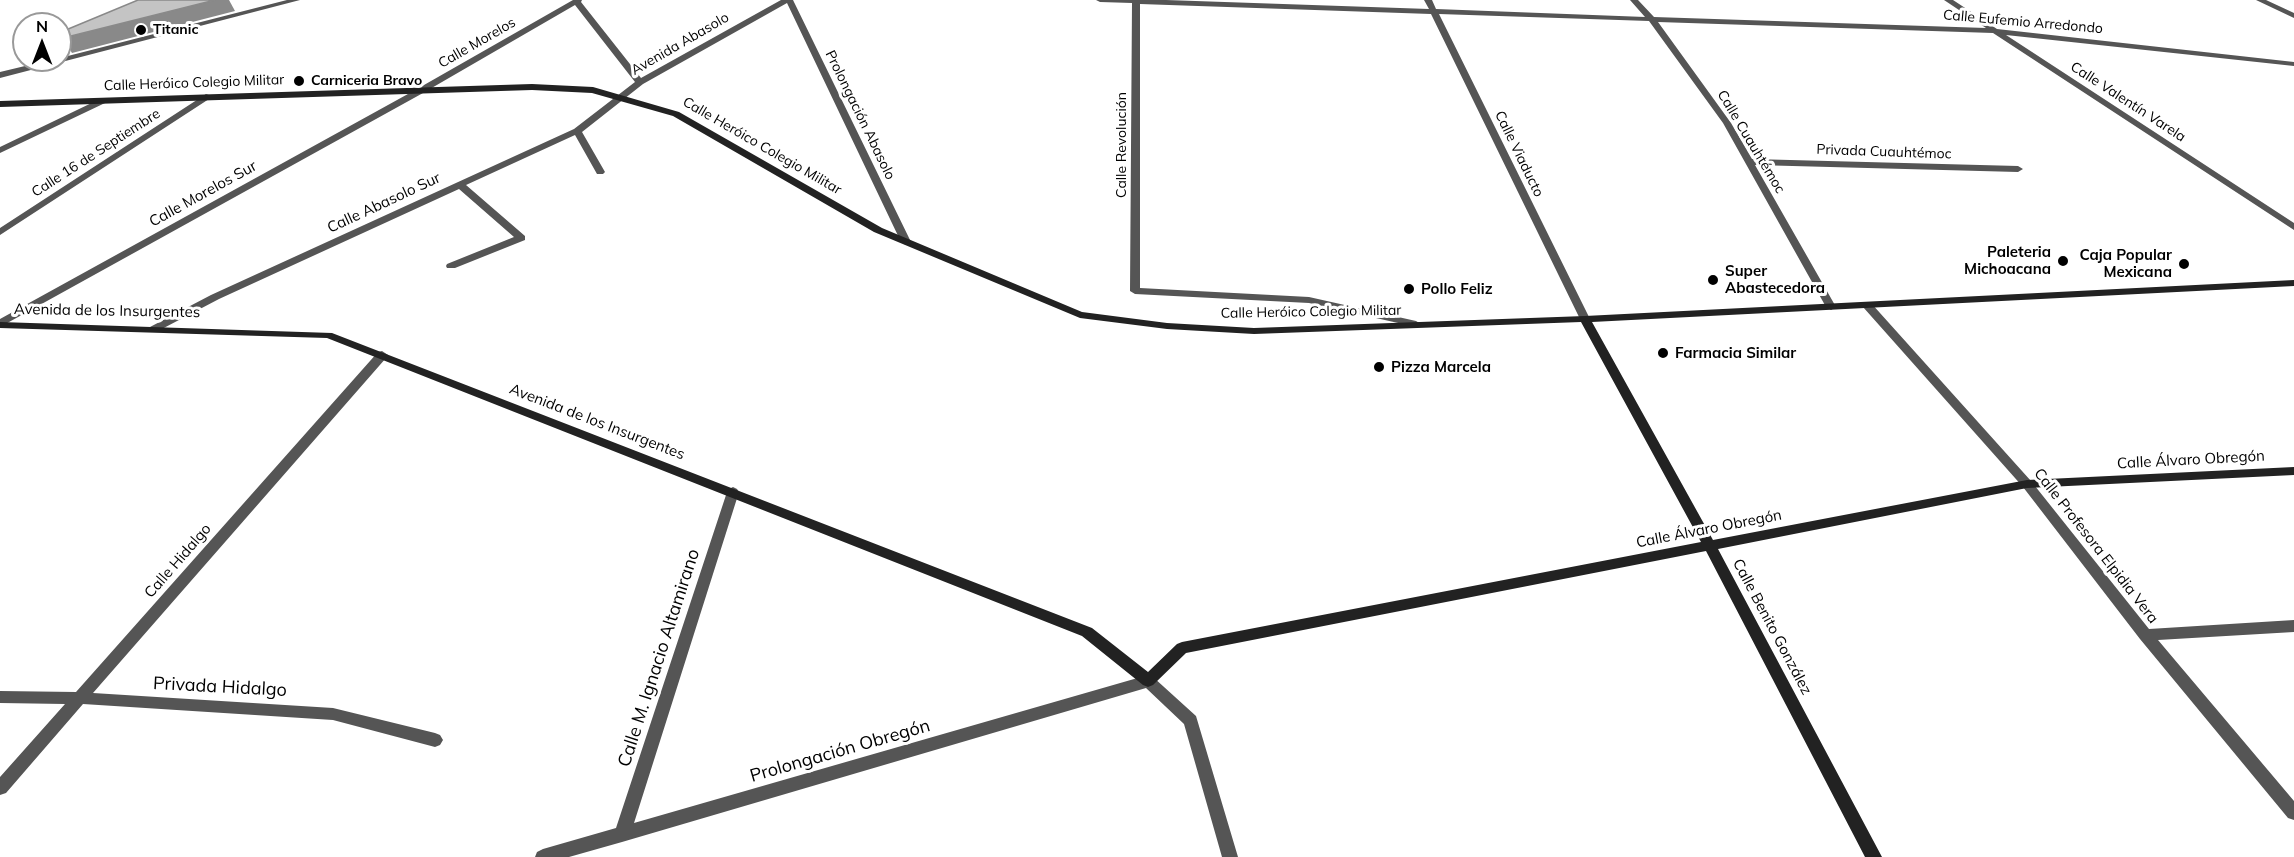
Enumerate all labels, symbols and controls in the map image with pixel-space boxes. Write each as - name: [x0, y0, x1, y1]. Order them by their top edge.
- street label: Calle Eufemio Arredondo: [1942, 7, 2104, 37]
- street label: Avenida Abasolo: [628, 9, 732, 79]
- north arrow: [12, 12, 72, 72]
- street label: Calle Morelos: [435, 14, 519, 72]
- text: N: [36, 16, 48, 36]
- place label: Titanic: [153, 22, 198, 38]
- marker: Titanic: [134, 23, 148, 37]
- street label: Prolongación Abasolo: [821, 48, 899, 182]
- street label: Calle Valentín Varela: [2067, 58, 2189, 146]
- street label: Calle Heróico Colegio Militar: [103, 71, 285, 95]
- place label: Carniceria Bravo: [311, 73, 422, 89]
- marker: Carniceria Bravo: [292, 74, 306, 88]
- street label: Calle Cuauhtémoc: [1714, 87, 1788, 197]
- street label: Calle Revolución: [1114, 92, 1130, 198]
- street label: Calle Heróico Colegio Militar: [680, 94, 844, 198]
- street label: Calle 16 de Septiembre: [29, 105, 163, 201]
- street label: Calle Viaducto: [1491, 108, 1547, 200]
- street label: Privada Cuauhtémoc: [1816, 141, 1952, 163]
- street label: Calle Morelos Sur: [146, 157, 260, 231]
- street label: Calle Abasolo Sur: [325, 169, 443, 237]
- place label: Paleteria Michoacana: [1964, 243, 2051, 278]
- place label: Caja Popular Mexicana: [2080, 246, 2172, 281]
- marker: Paleteria Michoacana: [2056, 254, 2070, 268]
- marker: Caja Popular Mexicana: [2177, 257, 2191, 271]
- place label: Super Abastecedora: [1725, 262, 1825, 297]
- marker: Super Abastecedora: [1706, 273, 1720, 287]
- place label: Pollo Feliz: [1421, 280, 1493, 298]
- marker: Pollo Feliz: [1402, 282, 1416, 296]
- street label: Avenida de los Insurgentes: [14, 300, 200, 322]
- street label: Calle Heróico Colegio Militar: [1221, 302, 1401, 322]
- place label: Farmacia Similar: [1675, 344, 1796, 362]
- marker: Farmacia Similar: [1656, 346, 1670, 360]
- place label: Pizza Marcela: [1391, 358, 1491, 376]
- marker: Pizza Marcela: [1372, 360, 1386, 374]
- street label: Avenida de los Insurgentes: [507, 380, 687, 464]
- street label: Calle Álvaro Obregón: [2117, 447, 2265, 473]
- street label: Calle Profesora Elpidia Vera: [2030, 465, 2162, 627]
- street label: Calle Álvaro Obregón: [1635, 506, 1783, 552]
- street label: Calle Hidalgo: [141, 520, 215, 602]
- street label: Calle M. Ignacio Altamirano: [614, 546, 704, 770]
- street label: Calle Benito González: [1729, 556, 1815, 698]
- street label: Privada Hidalgo: [153, 673, 287, 701]
- street label: Prolongación Obregón: [747, 715, 933, 787]

